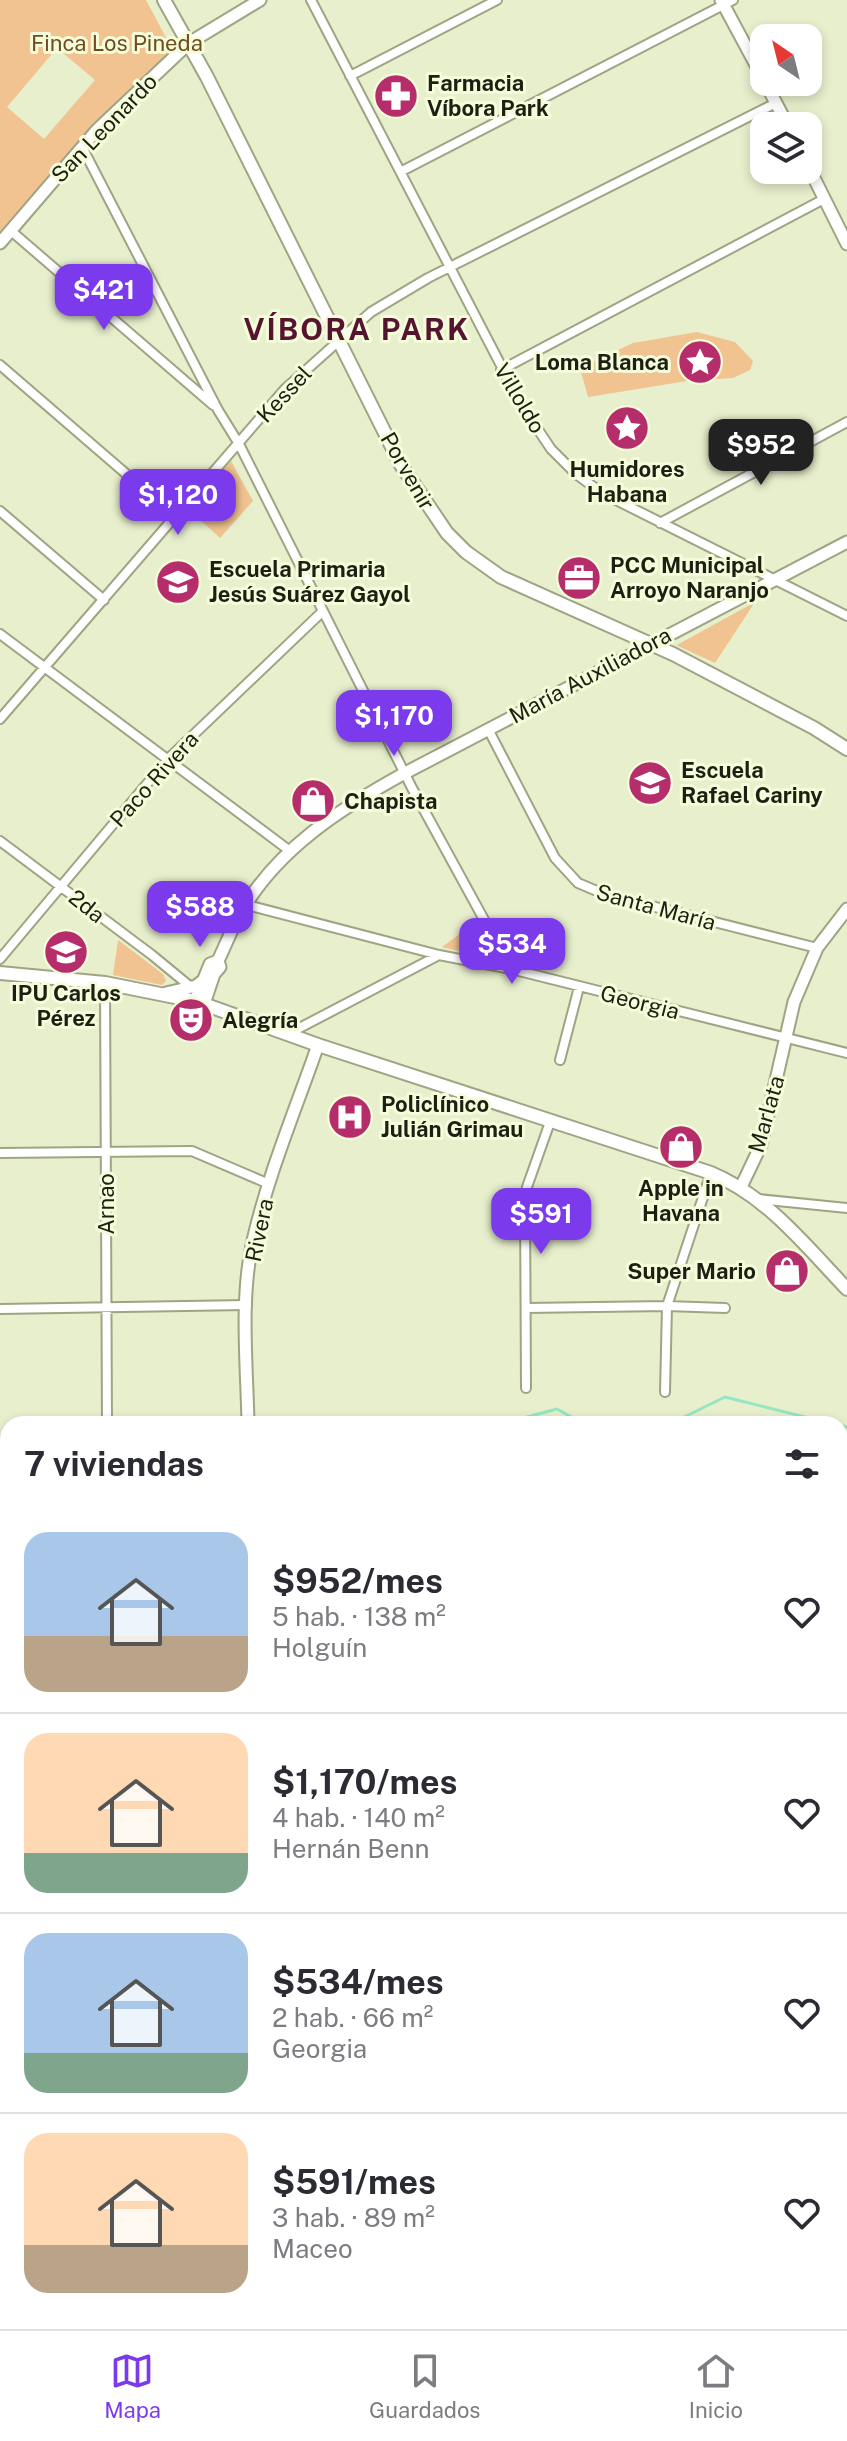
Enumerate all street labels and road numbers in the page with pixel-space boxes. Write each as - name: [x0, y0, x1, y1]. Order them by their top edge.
- street label: San Leonardo: [46, 68, 162, 188]
- street label: Villoldo: [489, 358, 551, 438]
- street label: Kessel: [251, 360, 317, 428]
- street label: Porvenir: [375, 428, 441, 514]
- street label: María Auxiliadora: [505, 621, 675, 729]
- street label: Paco Rivera: [104, 726, 204, 832]
- street label: Santa María: [593, 879, 719, 935]
- street label: 2da: [64, 884, 110, 928]
- street label: Georgia: [598, 980, 682, 1024]
- street label: Marlata: [743, 1072, 789, 1156]
- street label: Arnao: [93, 1173, 119, 1235]
- street label: Rivera: [240, 1196, 278, 1264]

